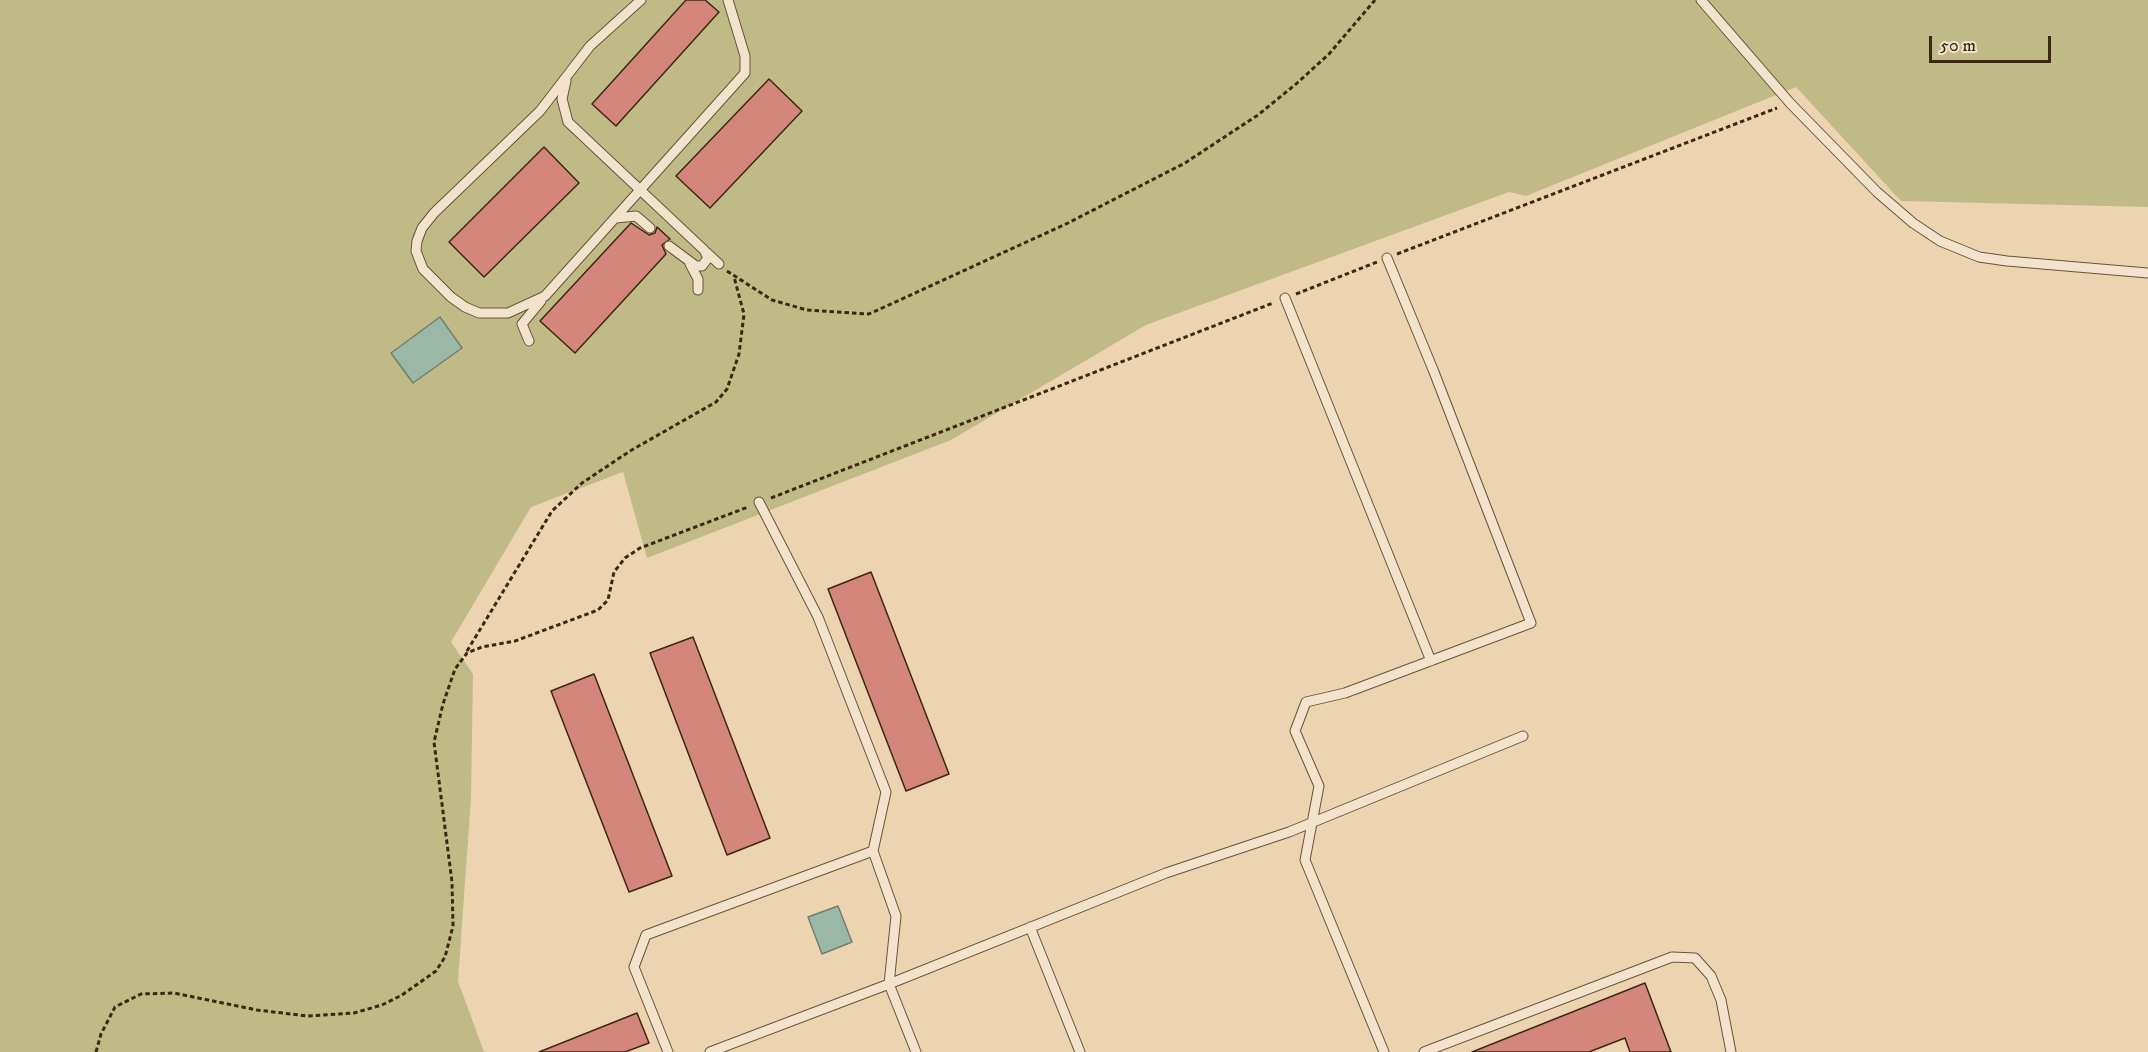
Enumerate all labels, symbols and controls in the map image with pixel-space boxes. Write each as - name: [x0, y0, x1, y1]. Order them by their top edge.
- scale bar: [1932, 24, 2054, 62]
- text: 50 m: [1940, 35, 1976, 57]

